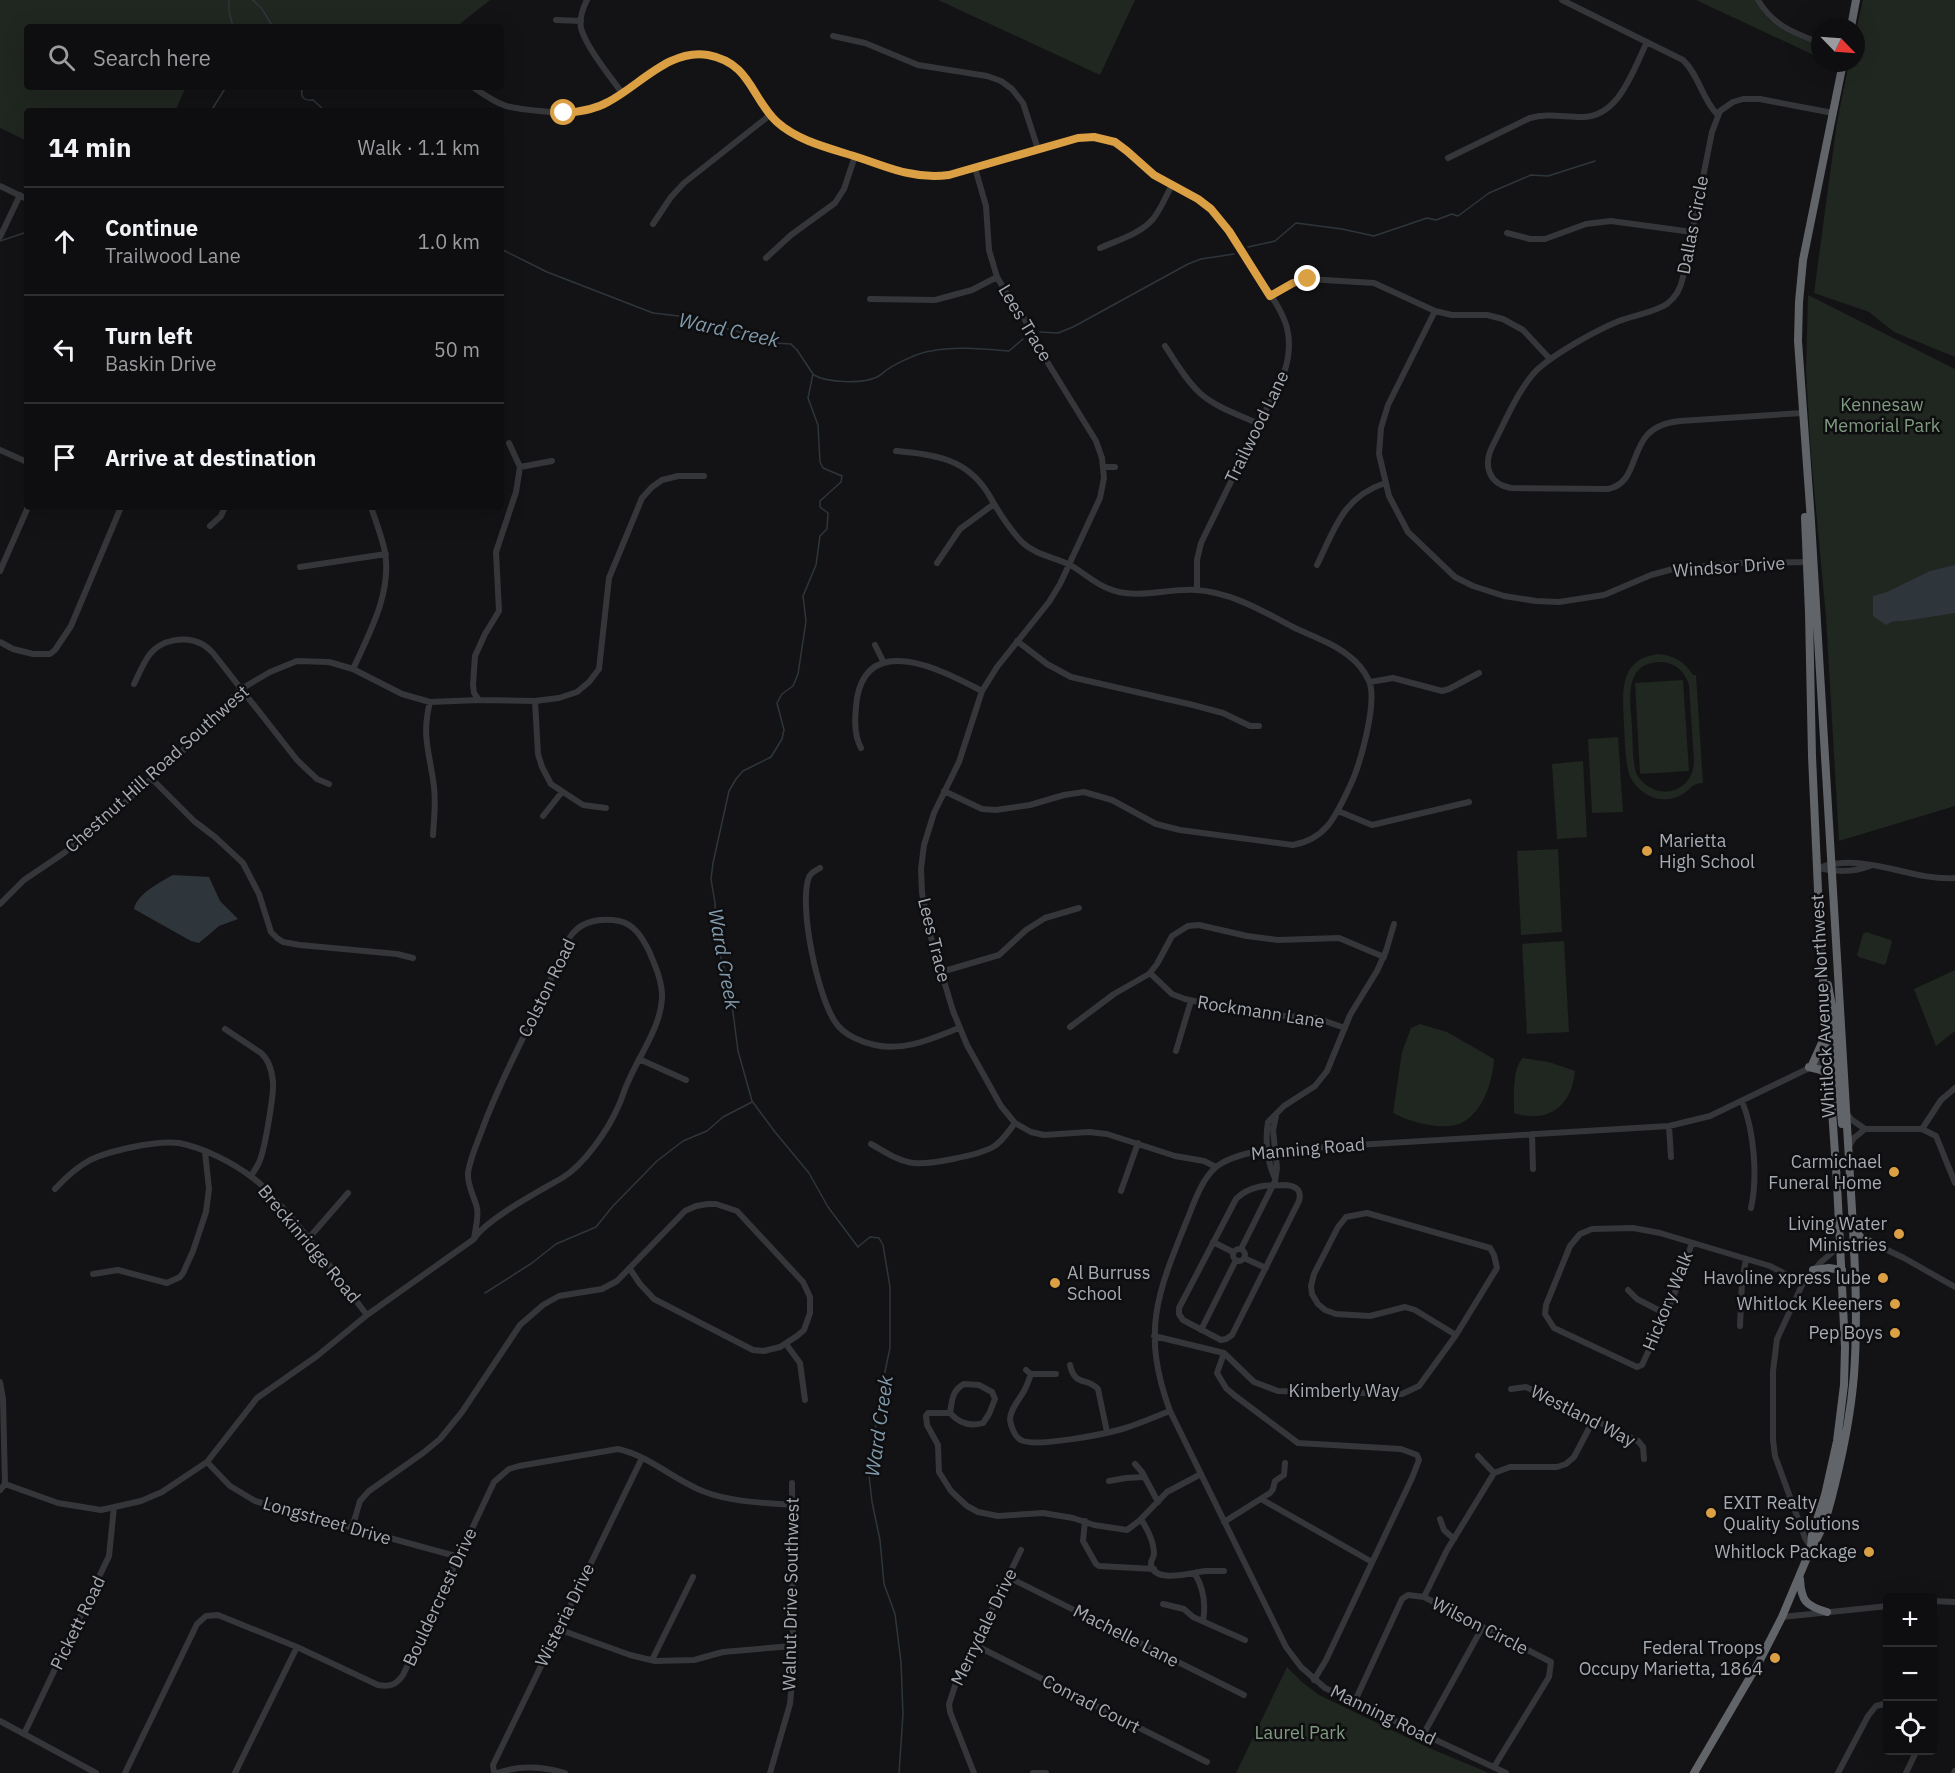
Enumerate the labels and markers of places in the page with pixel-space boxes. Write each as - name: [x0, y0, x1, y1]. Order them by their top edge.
- place label: Marietta High School: [1659, 829, 1755, 873]
- marker: Marietta High School: [1640, 844, 1654, 858]
- place label: Carmichael Funeral Home: [1768, 1150, 1882, 1194]
- marker: Carmichael Funeral Home: [1887, 1165, 1901, 1179]
- place label: Living Water Ministries: [1788, 1212, 1887, 1256]
- marker: Living Water Ministries: [1892, 1227, 1906, 1241]
- place label: Al Burruss School: [1067, 1261, 1151, 1305]
- place label: Havoline xpress lube: [1703, 1266, 1871, 1289]
- marker: Havoline xpress lube: [1876, 1271, 1890, 1285]
- marker: Al Burruss School: [1048, 1276, 1062, 1290]
- place label: Whitlock Kleeners: [1737, 1292, 1883, 1315]
- marker: Whitlock Kleeners: [1888, 1297, 1902, 1311]
- place label: Pep Boys: [1808, 1321, 1883, 1344]
- marker: Pep Boys: [1888, 1326, 1902, 1340]
- place label: EXIT Realty Quality Solutions: [1723, 1491, 1860, 1535]
- marker: EXIT Realty Quality Solutions: [1704, 1506, 1718, 1520]
- place label: Whitlock Package: [1714, 1540, 1857, 1563]
- marker: Whitlock Package: [1862, 1545, 1876, 1559]
- place label: Federal Troops Occupy Marietta, 1864: [1579, 1636, 1763, 1680]
- marker: Federal Troops Occupy Marietta, 1864: [1768, 1651, 1782, 1665]

